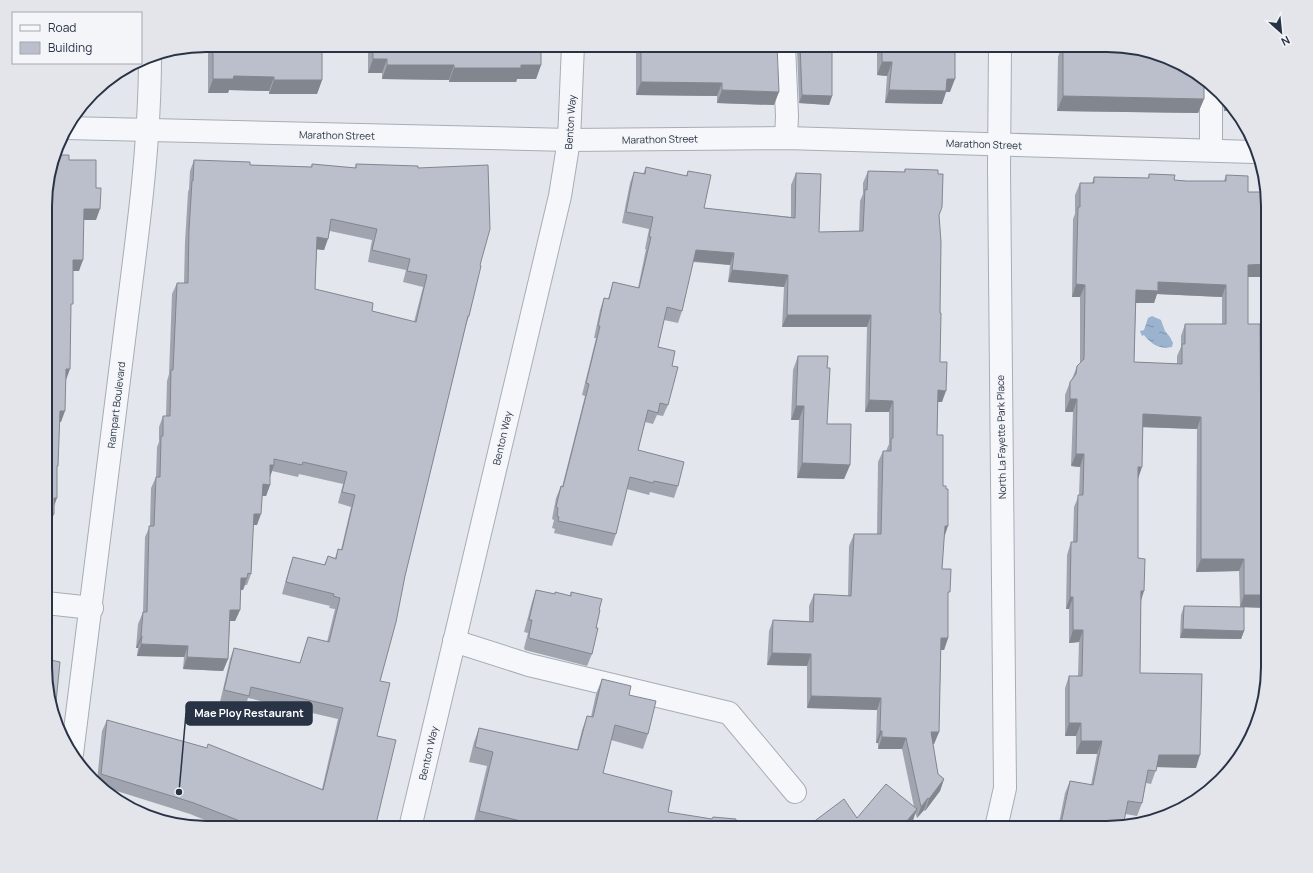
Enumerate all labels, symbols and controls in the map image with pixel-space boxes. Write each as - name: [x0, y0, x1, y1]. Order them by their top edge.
- legend: [12, 12, 142, 64]
- north arrow: [1261, 12, 1301, 52]
- text: Road: [48, 19, 76, 36]
- text: N: [1279, 33, 1293, 50]
- text: Building: [48, 39, 92, 56]
- street label: Benton Way: [561, 93, 579, 150]
- street label: Marathon Street: [299, 127, 375, 143]
- street label: Marathon Street: [622, 131, 698, 147]
- street label: Marathon Street: [946, 136, 1022, 152]
- street label: Rampart Boulevard: [104, 361, 128, 449]
- street label: North La Fayette Park Place: [993, 375, 1009, 499]
- street label: Benton Way: [489, 409, 515, 466]
- callout: Mae Ploy Restaurant: [186, 702, 312, 725]
- text: Mae Ploy Restaurant: [194, 705, 304, 720]
- street label: Benton Way: [415, 724, 441, 781]

